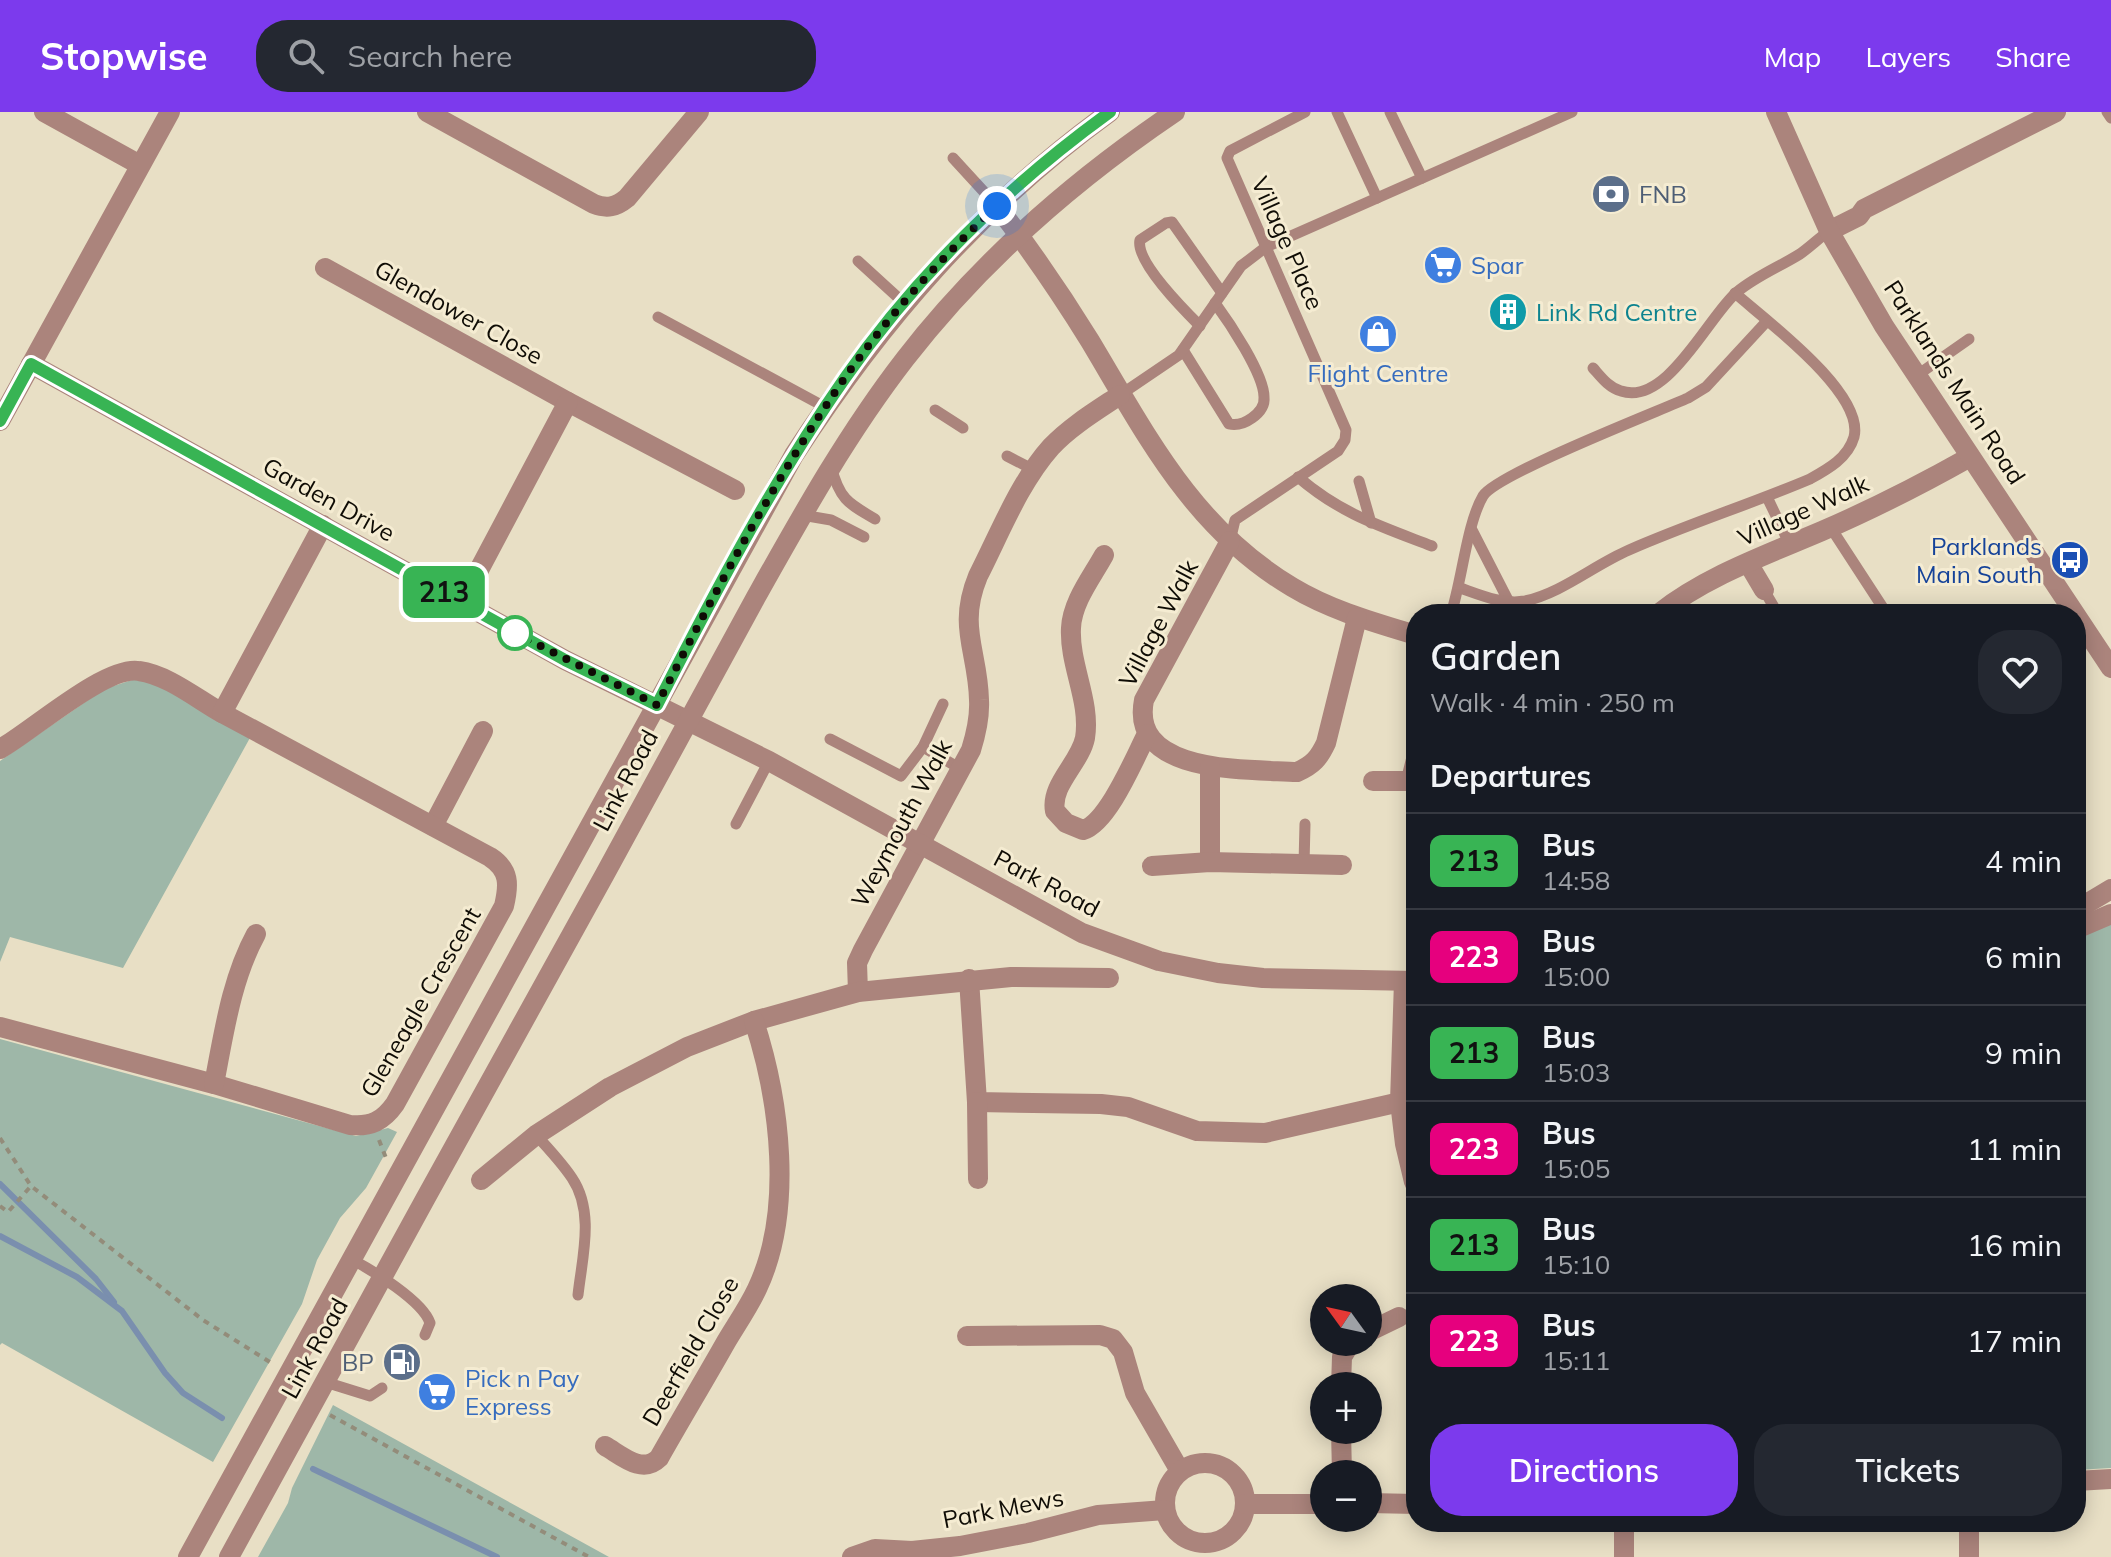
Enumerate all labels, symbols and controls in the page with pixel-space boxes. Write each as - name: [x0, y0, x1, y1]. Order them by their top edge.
- search box: [256, 20, 816, 92]
- text: Stopwise: [40, 32, 208, 80]
- icon: search: [284, 34, 328, 78]
- text: Search here: [348, 37, 512, 75]
- text: Map: [1764, 39, 1821, 74]
- text: Layers: [1865, 39, 1951, 74]
- text: Share: [1995, 39, 2071, 74]
- street label: Village Place: [1245, 172, 1331, 314]
- bank icon: FNB: [1590, 173, 1632, 215]
- place label: FNB: [1639, 179, 1687, 209]
- your location: [977, 186, 1017, 226]
- supermarket icon: Spar: [1422, 244, 1464, 286]
- place label: Spar: [1471, 250, 1524, 280]
- street label: Glendower Close: [370, 253, 548, 371]
- street label: Parklands Main Road: [1878, 274, 2032, 490]
- building icon: Link Rd Centre: [1487, 291, 1529, 333]
- place label: Link Rd Centre: [1536, 297, 1697, 327]
- shop icon: Flight Centre: [1357, 313, 1399, 355]
- place label: Flight Centre: [1308, 358, 1448, 388]
- street label: Garden Drive: [258, 450, 400, 548]
- street label: Village Walk: [1733, 468, 1874, 552]
- place label: Parklands Main South: [1916, 531, 2042, 589]
- bus stop icon: Parklands Main South: [2049, 539, 2091, 581]
- street label: Village Walk: [1112, 554, 1204, 692]
- line badge: 213: [398, 566, 490, 618]
- text: 213: [419, 574, 469, 609]
- unlabelled marker: [498, 616, 532, 650]
- button: heart: [1978, 630, 2062, 714]
- text: Garden: [1430, 632, 1562, 680]
- text: Walk · 4 min · 250 m: [1430, 686, 1675, 719]
- street label: Link Road: [586, 724, 664, 836]
- street label: Weymouth Walk: [844, 733, 958, 912]
- text: Departures: [1430, 757, 1591, 795]
- text: Bus: [1542, 826, 1596, 864]
- text: 4 min: [1985, 842, 2062, 880]
- street label: Park Road: [989, 843, 1105, 923]
- text: 213: [1449, 843, 1499, 878]
- text: 14:58: [1542, 864, 1610, 897]
- street label: Gleneagle Crescent: [353, 902, 487, 1102]
- text: Bus: [1542, 922, 1596, 960]
- text: 6 min: [1985, 938, 2062, 976]
- text: 223: [1449, 939, 1499, 974]
- text: 15:00: [1542, 960, 1610, 993]
- text: Bus: [1542, 1018, 1596, 1056]
- text: 9 min: [1985, 1034, 2062, 1072]
- text: 213: [1449, 1035, 1499, 1070]
- text: 15:03: [1542, 1056, 1610, 1089]
- text: Bus: [1542, 1114, 1596, 1152]
- text: 11 min: [1967, 1130, 2062, 1168]
- text: 223: [1449, 1131, 1499, 1166]
- text: 15:05: [1542, 1152, 1610, 1185]
- text: Bus: [1542, 1210, 1596, 1248]
- text: 16 min: [1967, 1226, 2062, 1264]
- text: 213: [1449, 1227, 1499, 1262]
- text: 15:10: [1542, 1248, 1610, 1281]
- street label: Deerfield Close: [635, 1271, 745, 1431]
- north arrow: [1310, 1284, 1382, 1356]
- map controls: [1310, 1284, 1382, 1532]
- street label: Link Road: [274, 1292, 354, 1404]
- text: Bus: [1542, 1306, 1596, 1344]
- text: 17 min: [1967, 1322, 2062, 1360]
- text: 223: [1449, 1323, 1499, 1358]
- fuel station icon: BP: [381, 1341, 423, 1383]
- text: 15:11: [1542, 1344, 1610, 1377]
- place label: BP: [342, 1347, 374, 1377]
- place label: Pick n Pay Express: [465, 1363, 579, 1421]
- supermarket icon: Pick n Pay Express: [416, 1371, 458, 1413]
- button: +: [1310, 1372, 1382, 1444]
- button: Directions: [1430, 1424, 1738, 1516]
- button: Tickets: [1754, 1424, 2062, 1516]
- button: −: [1310, 1460, 1382, 1532]
- street label: Park Mews: [940, 1482, 1066, 1534]

